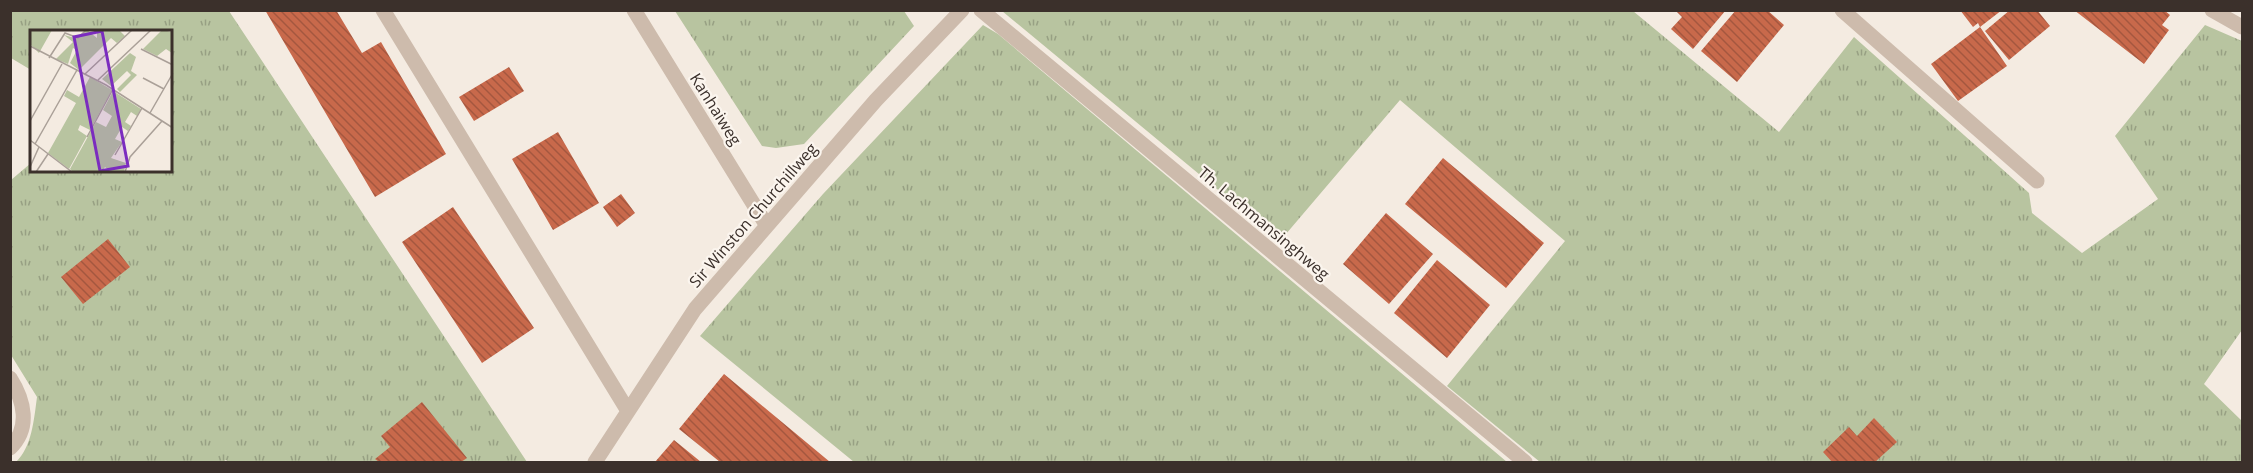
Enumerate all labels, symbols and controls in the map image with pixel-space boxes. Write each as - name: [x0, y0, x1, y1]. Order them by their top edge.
- inset map: [30, 30, 172, 172]
- street label: Kanhaiweg: [685, 69, 747, 150]
- street label: Sir Winston Churchillweg: [684, 138, 822, 292]
- street label: Th. Lachmansinghweg: [1194, 161, 1335, 285]

